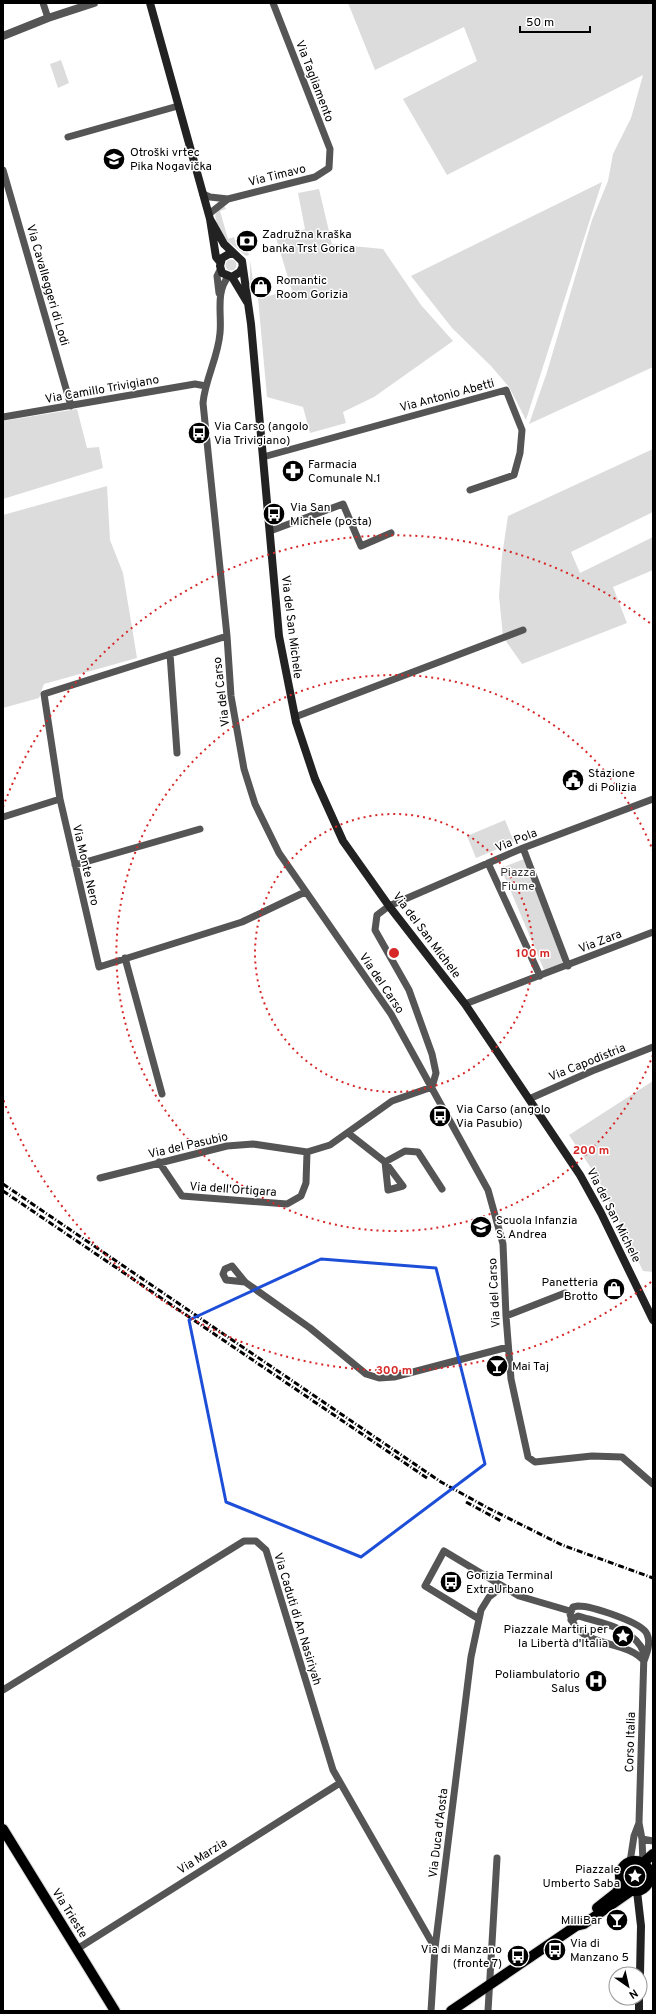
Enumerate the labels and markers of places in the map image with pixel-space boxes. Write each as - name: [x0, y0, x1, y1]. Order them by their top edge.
- place label: Otroški vrtec Pika Nogavička: [130, 145, 212, 175]
- school or university icon: Otroški vrtec Pika Nogavička: [101, 146, 127, 172]
- place label: Zadružna kraška banka Trst Gorica: [262, 227, 355, 257]
- bank icon: Zadružna kraška banka Trst Gorica: [234, 228, 260, 254]
- place label: Romantic Room Gorizia: [276, 273, 348, 303]
- shop icon: Romantic Room Gorizia: [248, 274, 274, 300]
- place label: Via Carso (angolo Via Trivigiano): [214, 419, 309, 449]
- bus stop icon: Via Carso (angolo Via Trivigiano): [186, 420, 212, 446]
- place label: Farmacia Comunale N.1: [308, 457, 381, 487]
- pharmacy icon: Farmacia Comunale N.1: [280, 458, 306, 484]
- place label: Via San Michele (posta): [290, 500, 372, 530]
- bus stop icon: Via San Michele (posta): [261, 501, 287, 527]
- place label: Stazione di Polizia: [588, 766, 637, 796]
- public building icon: Stazione di Polizia: [560, 767, 586, 793]
- centre of rings: [387, 946, 401, 960]
- place label: Via Carso (angolo Via Pasubio): [456, 1102, 551, 1132]
- bus stop icon: Via Carso (angolo Via Pasubio): [427, 1103, 453, 1129]
- place label: Scuola Infanzia S. Andrea: [496, 1213, 577, 1243]
- school or university icon: Scuola Infanzia S. Andrea: [468, 1214, 494, 1240]
- place label: Panetteria Brotto: [542, 1275, 598, 1305]
- shop icon: Panetteria Brotto: [601, 1276, 627, 1302]
- bar icon: Mai Taj: [484, 1353, 510, 1379]
- place label: Mai Taj: [512, 1359, 549, 1375]
- place label: Gorizia Terminal ExtraUrbano: [466, 1568, 553, 1598]
- bus stop icon: Gorizia Terminal ExtraUrbano: [438, 1569, 464, 1595]
- place label: Piazzale Martiri per la Libertà d'Italia: [504, 1622, 608, 1652]
- place icon: Piazzale Martiri per la Libertà d'Italia: [610, 1623, 636, 1649]
- place label: Poliambulatorio Salus: [495, 1667, 580, 1697]
- hospital icon: Poliambulatorio Salus: [583, 1668, 609, 1694]
- place label: Piazzale Umberto Saba: [543, 1862, 620, 1892]
- place icon: Piazzale Umberto Saba: [622, 1863, 648, 1889]
- bar icon: MilliBar: [604, 1907, 630, 1933]
- place label: MilliBar: [561, 1913, 602, 1929]
- place label: Via di Manzano 5: [570, 1936, 629, 1966]
- bus stop icon: Via di Manzano 5: [542, 1937, 568, 1963]
- place label: Via di Manzano (fronte 7): [421, 1942, 502, 1972]
- bus stop icon: Via di Manzano (fronte 7): [505, 1943, 531, 1969]

